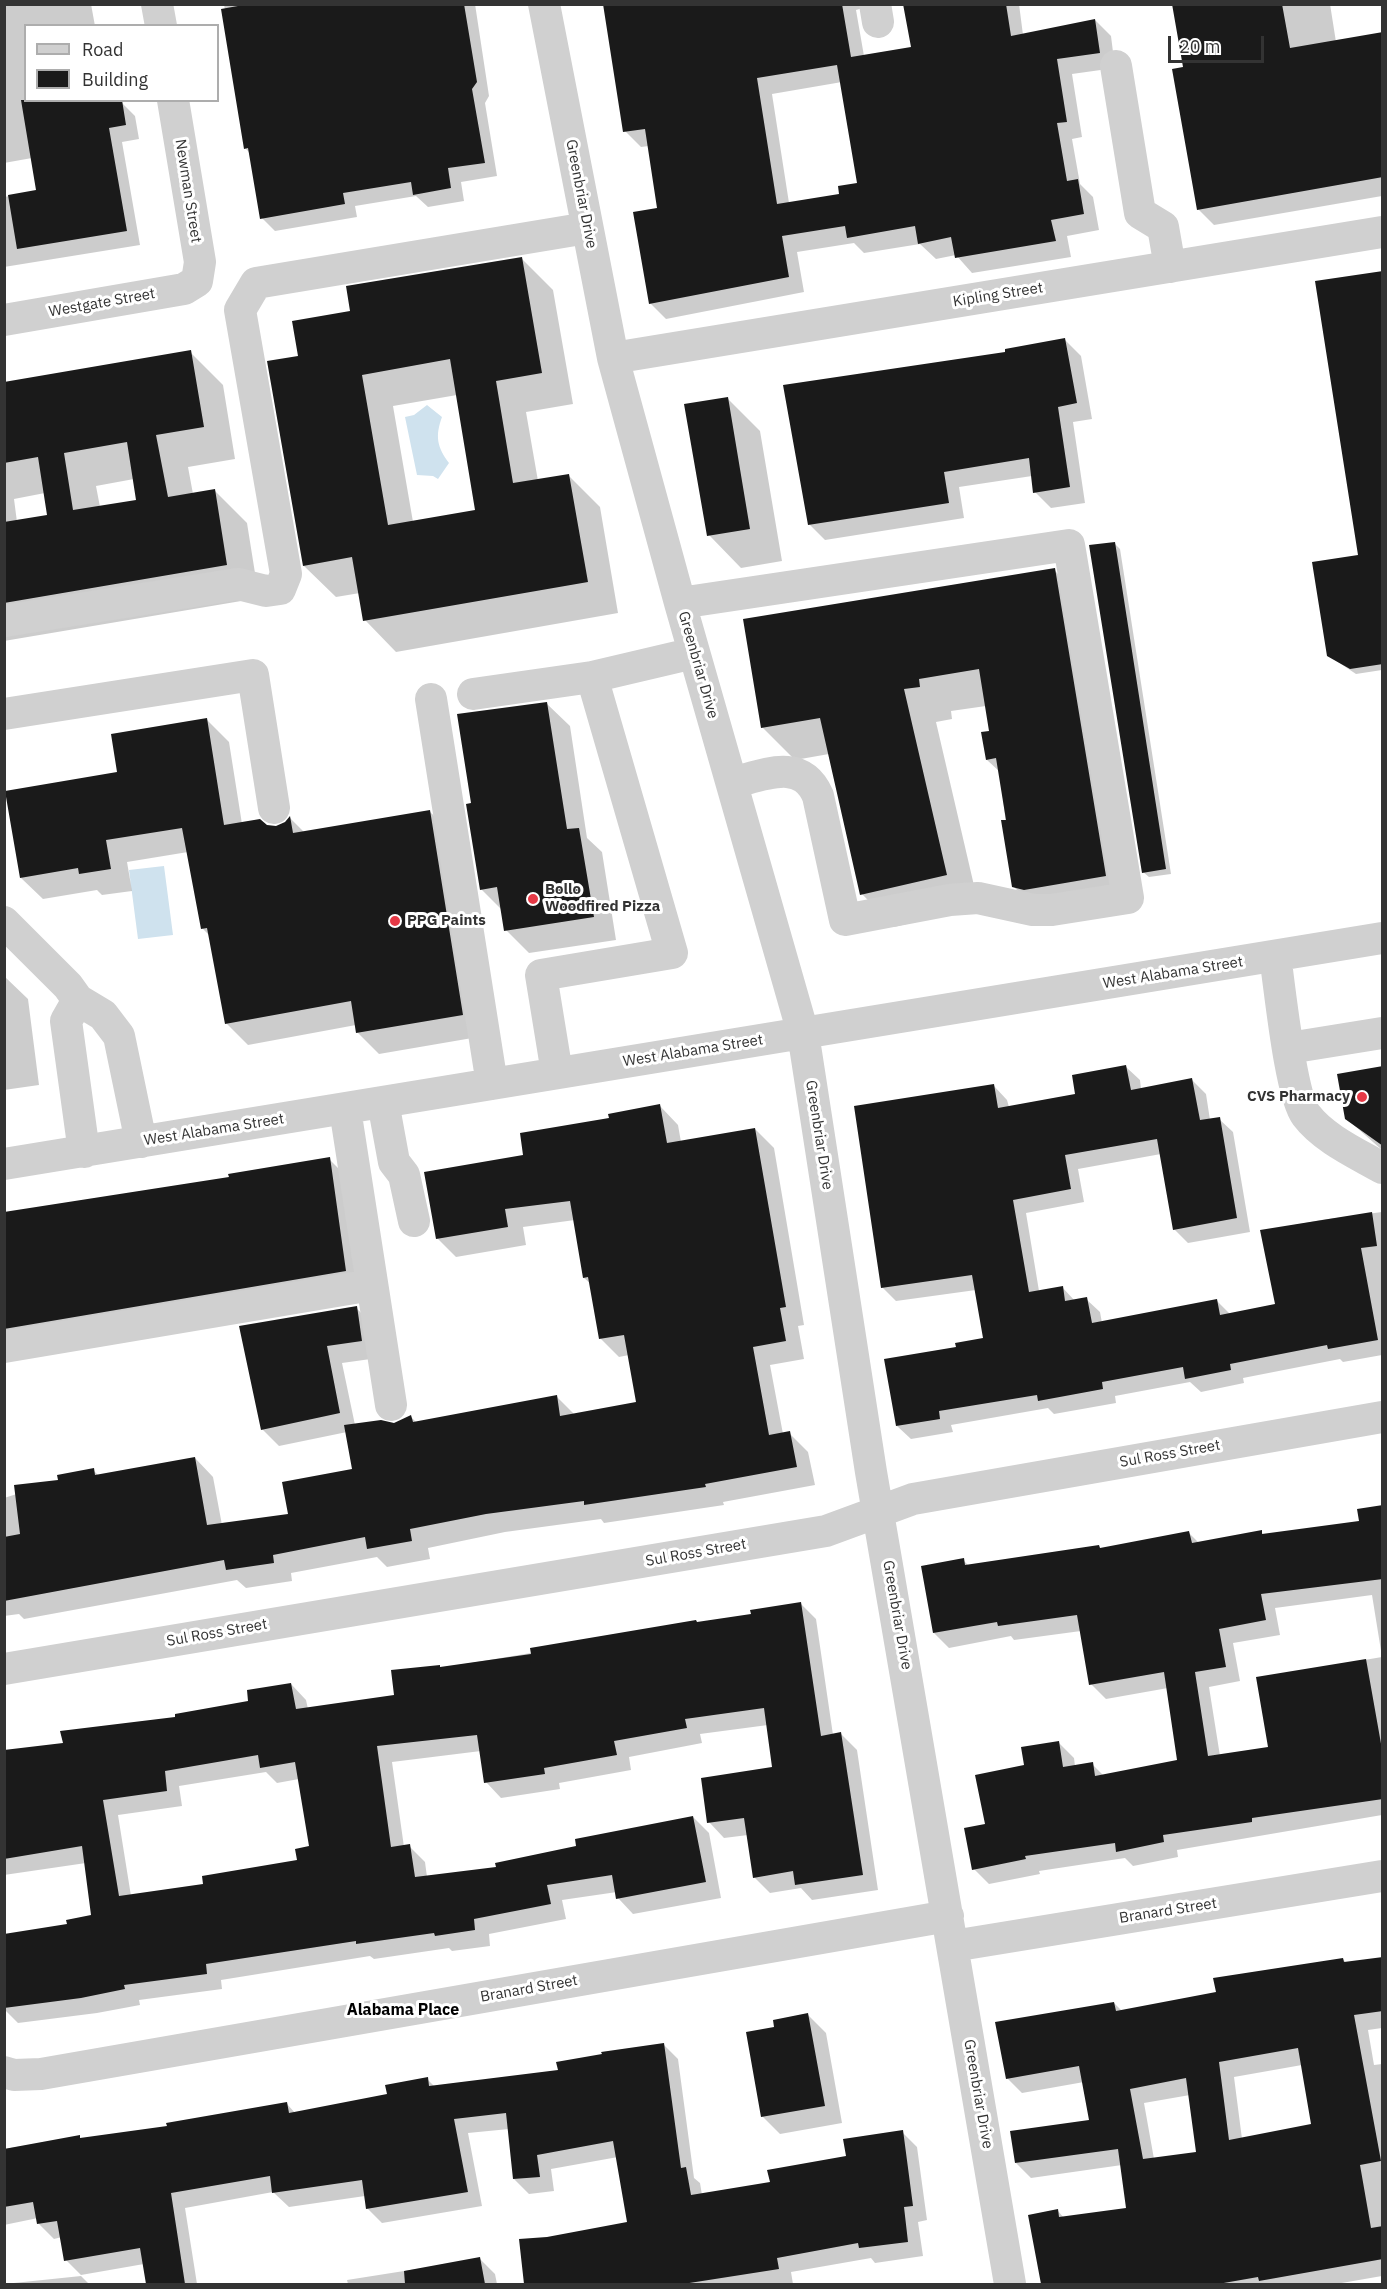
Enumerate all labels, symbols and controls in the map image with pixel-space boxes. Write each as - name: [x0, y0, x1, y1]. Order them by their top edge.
- legend: [24, 24, 219, 102]
- scale bar: [1171, 24, 1267, 62]
- text: 20 m: [1179, 35, 1221, 58]
- text: Road: [82, 38, 123, 61]
- text: Building: [82, 68, 148, 91]
- street label: Newman Street: [171, 138, 205, 244]
- street label: Greenbriar Drive: [562, 138, 600, 250]
- street label: Kipling Street: [952, 279, 1044, 311]
- street label: Westgate Street: [47, 285, 157, 321]
- street label: Greenbriar Drive: [674, 609, 722, 721]
- place label: Bollo Woodfired Pizza: [545, 881, 660, 916]
- marker: Bollo Woodfired Pizza: [526, 892, 540, 906]
- place label: PPG Paints: [407, 912, 486, 930]
- marker: PPG Paints: [388, 914, 402, 928]
- street label: West Alabama Street: [1102, 953, 1244, 993]
- street label: West Alabama Street: [622, 1031, 764, 1071]
- street label: Greenbriar Drive: [801, 1079, 837, 1191]
- place label: CVS Pharmacy: [1247, 1088, 1350, 1106]
- marker: CVS Pharmacy: [1355, 1090, 1369, 1104]
- street label: West Alabama Street: [143, 1110, 285, 1150]
- street label: Sul Ross Street: [1118, 1436, 1222, 1472]
- street label: Sul Ross Street: [644, 1535, 748, 1571]
- street label: Greenbriar Drive: [879, 1559, 915, 1671]
- street label: Sul Ross Street: [165, 1615, 269, 1651]
- street label: Branard Street: [1118, 1894, 1218, 1928]
- street label: Branard Street: [479, 1972, 579, 2006]
- district label: Alabama Place: [347, 2000, 459, 2020]
- street label: Greenbriar Drive: [960, 2038, 996, 2150]

